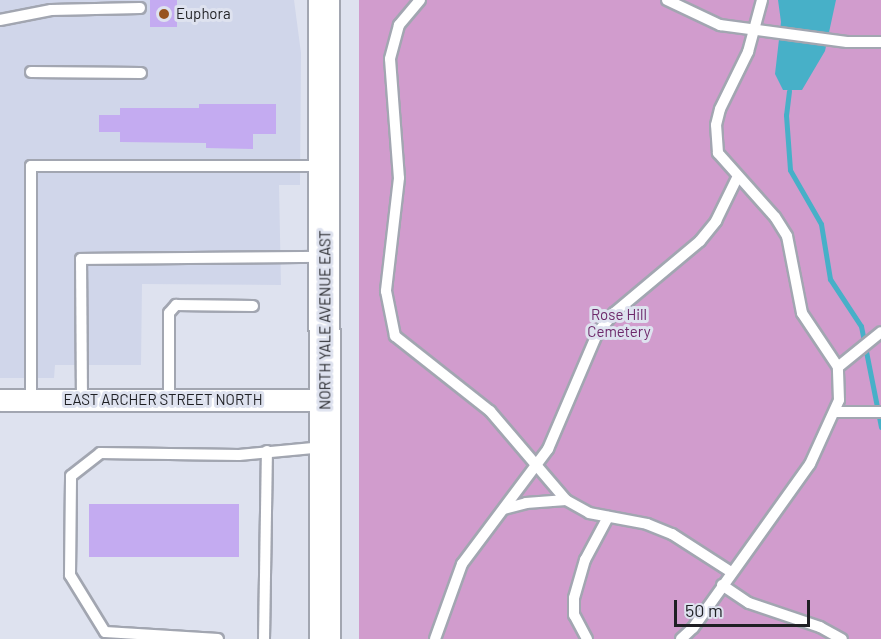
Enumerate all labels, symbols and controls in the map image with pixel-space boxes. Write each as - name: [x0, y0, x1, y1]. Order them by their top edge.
- place label: Euphora: [176, 5, 231, 23]
- marker: Euphora: [157, 7, 171, 21]
- street label: NORTH YALE AVENUE EAST: [316, 230, 334, 410]
- park label: Rose Hill Cemetery: [587, 305, 651, 340]
- street label: EAST ARCHER STREET NORTH: [64, 391, 262, 409]
- scale bar: [677, 588, 814, 626]
- text: 50 m: [685, 599, 723, 621]

